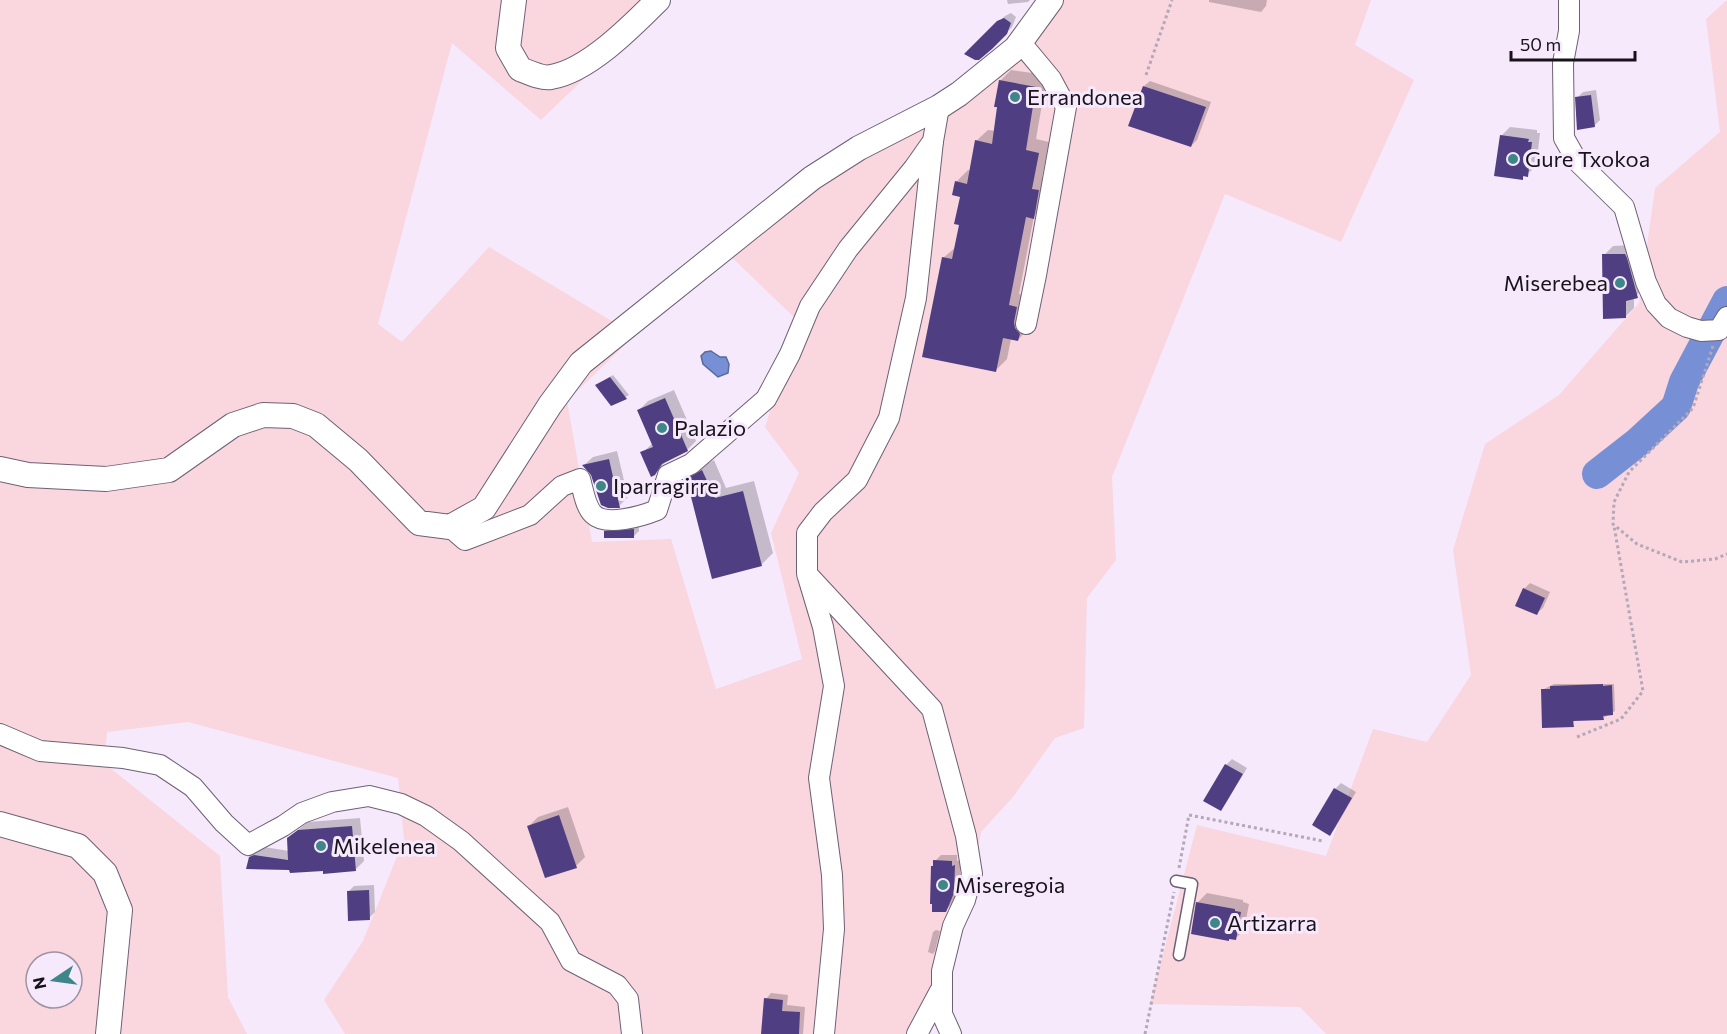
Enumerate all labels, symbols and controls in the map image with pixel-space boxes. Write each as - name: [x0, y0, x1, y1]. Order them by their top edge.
- scale bar: [1511, 24, 1636, 62]
- text: 50 m: [1520, 33, 1561, 55]
- place label: Errandonea: [1027, 83, 1143, 110]
- marker: Errandonea: [1008, 90, 1022, 104]
- place label: Gure Txokoa: [1525, 145, 1650, 172]
- marker: Gure Txokoa: [1506, 152, 1520, 166]
- place label: Miserebea: [1504, 269, 1608, 296]
- marker: Miserebea: [1613, 276, 1627, 290]
- place label: Palazio: [674, 414, 746, 441]
- marker: Palazio: [655, 421, 669, 435]
- place label: Iparragirre: [613, 472, 719, 499]
- marker: Iparragirre: [594, 479, 608, 493]
- place label: Mikelenea: [333, 832, 436, 859]
- marker: Mikelenea: [314, 839, 328, 853]
- place label: Miseregoia: [955, 871, 1065, 898]
- marker: Miseregoia: [936, 878, 950, 892]
- place label: Artizarra: [1227, 909, 1317, 936]
- marker: Artizarra: [1208, 916, 1222, 930]
- north arrow: [24, 950, 84, 1010]
- text: N: [28, 976, 50, 991]

